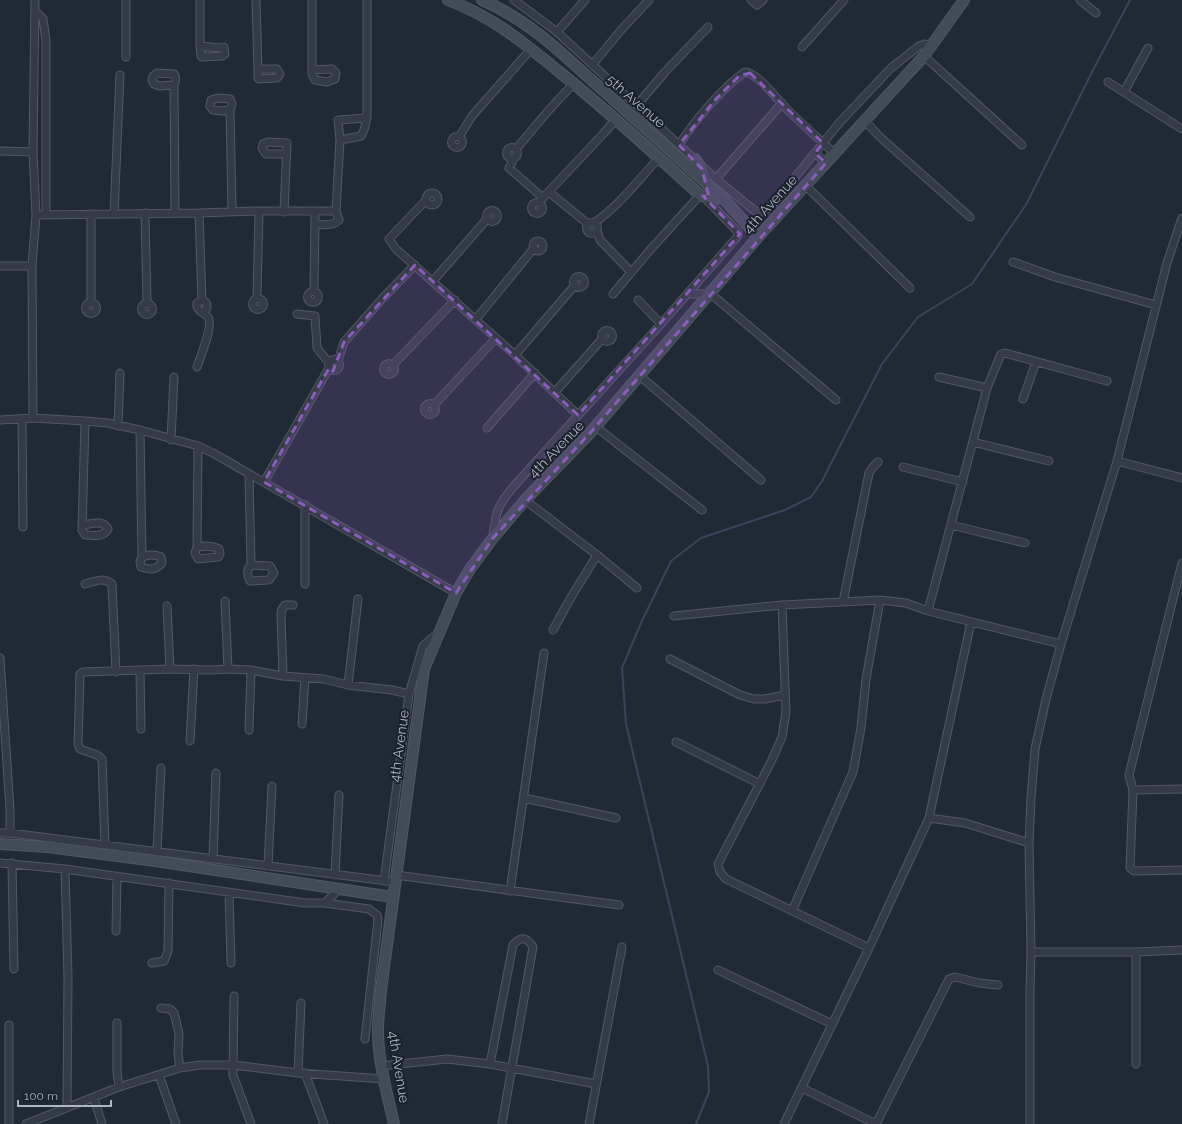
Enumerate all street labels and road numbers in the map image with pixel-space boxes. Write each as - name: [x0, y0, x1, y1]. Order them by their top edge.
- street label: 5th Avenue: [603, 71, 669, 131]
- street label: 4th Avenue: [740, 172, 800, 236]
- street label: 4th Avenue: [525, 417, 587, 481]
- street label: 4th Avenue: [386, 709, 412, 783]
- street label: 4th Avenue: [385, 1030, 413, 1104]

